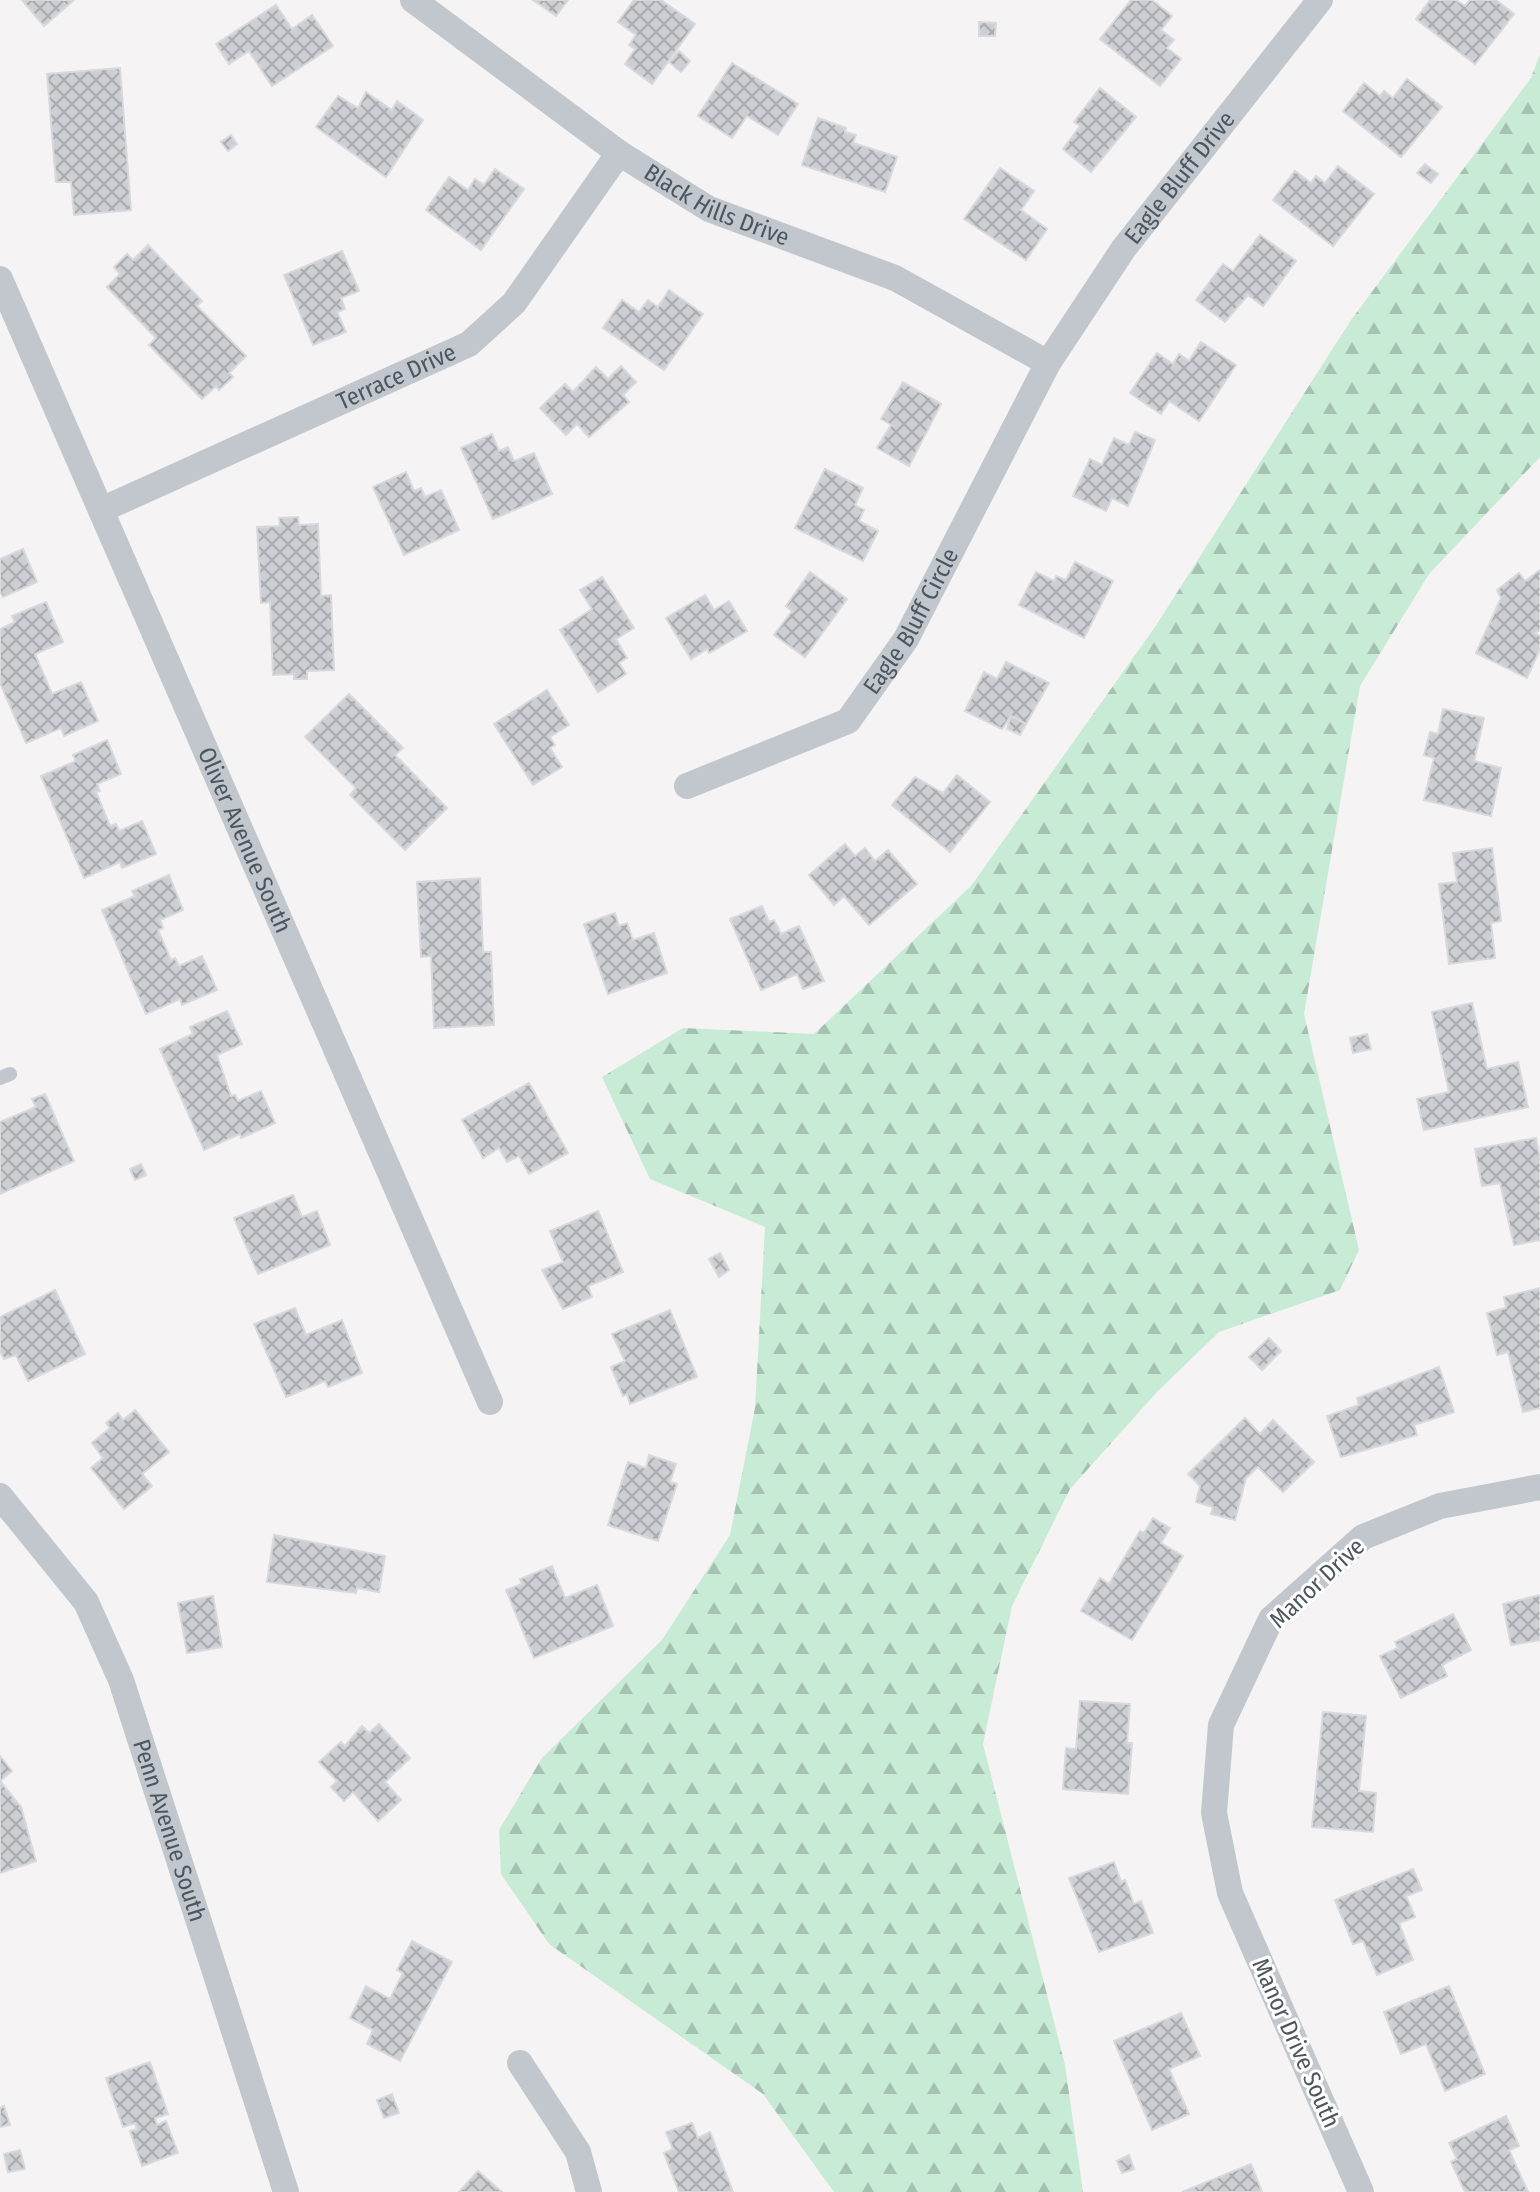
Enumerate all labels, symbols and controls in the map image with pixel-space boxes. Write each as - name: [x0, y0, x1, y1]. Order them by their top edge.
- street label: Eagle Bluff Drive: [1119, 106, 1240, 249]
- street label: Black Hills Drive: [639, 158, 793, 252]
- street label: Terrace Drive: [332, 338, 460, 416]
- street label: Eagle Bluff Circle: [858, 544, 964, 699]
- street label: Oliver Avenue South: [192, 743, 297, 937]
- street label: Manor Drive: [1264, 1532, 1370, 1634]
- street label: Penn Avenue South: [127, 1736, 212, 1925]
- street label: Manor Drive South: [1246, 1954, 1346, 2132]

